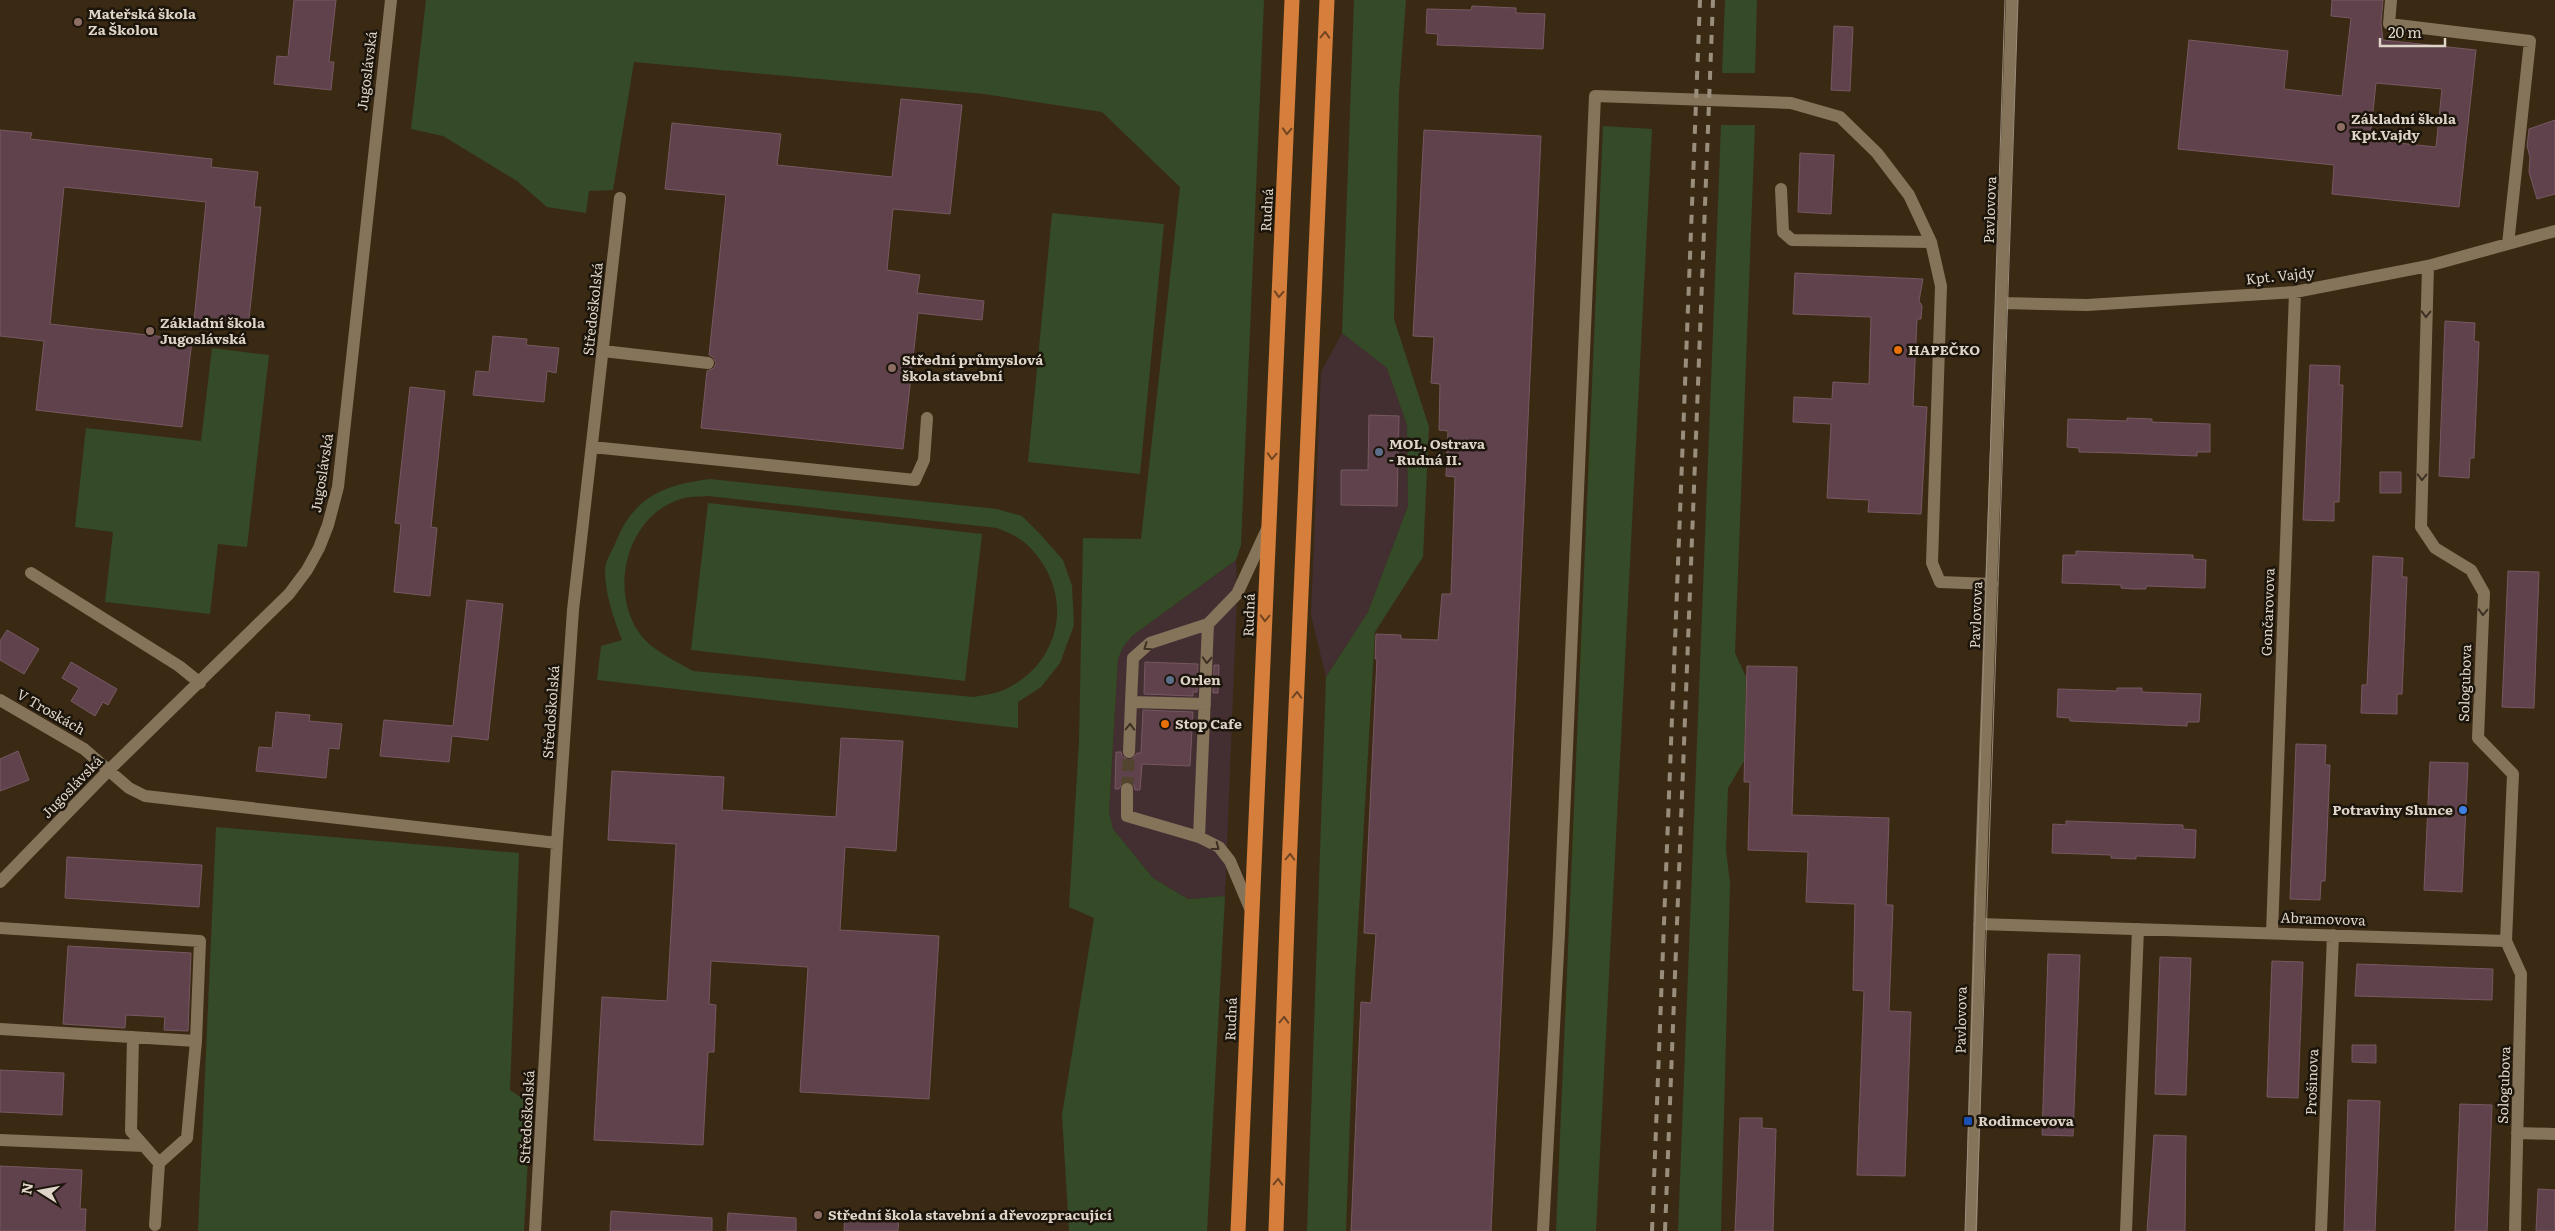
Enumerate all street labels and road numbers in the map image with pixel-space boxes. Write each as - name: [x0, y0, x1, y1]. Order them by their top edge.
- street label: Jugoslávská: [351, 29, 381, 112]
- street label: Pavlovova: [1978, 175, 2000, 244]
- street label: Rudná: [1255, 187, 1277, 232]
- street label: Středoškolská: [577, 261, 607, 356]
- street label: Kpt. Vajdy: [2244, 261, 2316, 289]
- street label: Jugoslávská: [305, 431, 337, 514]
- street label: Gončarovova: [2255, 567, 2279, 656]
- street label: Pavlovova: [1964, 580, 1986, 649]
- street label: Rudná: [1237, 592, 1259, 637]
- street label: Sologubova: [2453, 643, 2475, 722]
- street label: Středoškolská: [537, 664, 563, 759]
- street label: V Troskách: [14, 683, 89, 739]
- street label: Jugoslávská: [36, 750, 107, 822]
- street label: Abramovova: [2280, 907, 2367, 930]
- street label: Pavlovova: [1949, 986, 1971, 1054]
- street label: Rudná: [1219, 996, 1241, 1041]
- street label: Sologubova: [2492, 1045, 2514, 1124]
- street label: Prošinova: [2300, 1048, 2322, 1116]
- street label: Středoškolská: [514, 1069, 538, 1164]

